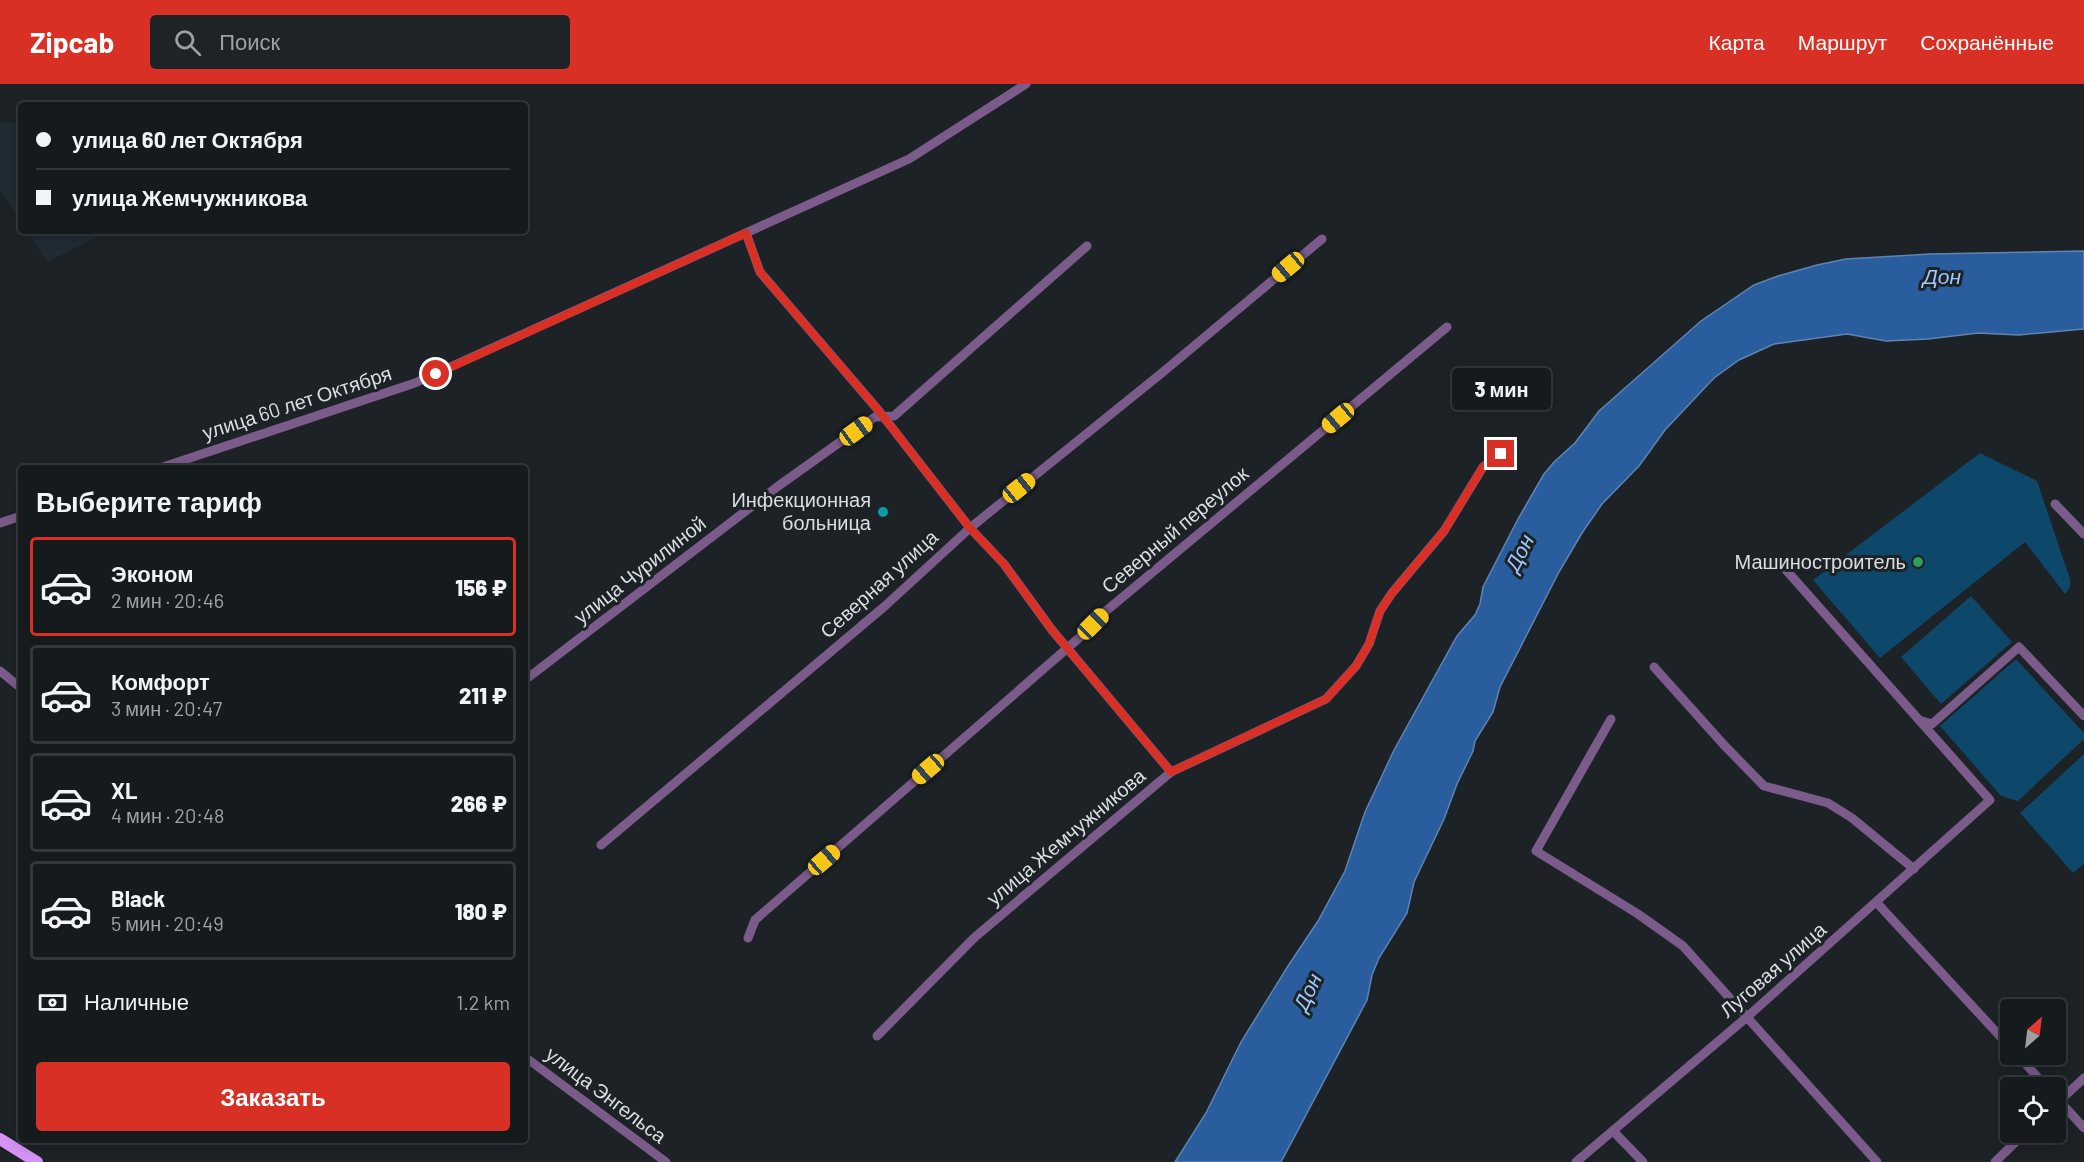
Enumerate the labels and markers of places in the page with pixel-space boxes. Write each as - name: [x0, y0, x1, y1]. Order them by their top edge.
- place label: Инфекционная больница: [731, 487, 872, 534]
- marker: Инфекционная больница: [876, 505, 890, 519]
- place label: Машиностроитель: [1735, 549, 1906, 573]
- marker: Машиностроитель: [1911, 555, 1925, 569]

